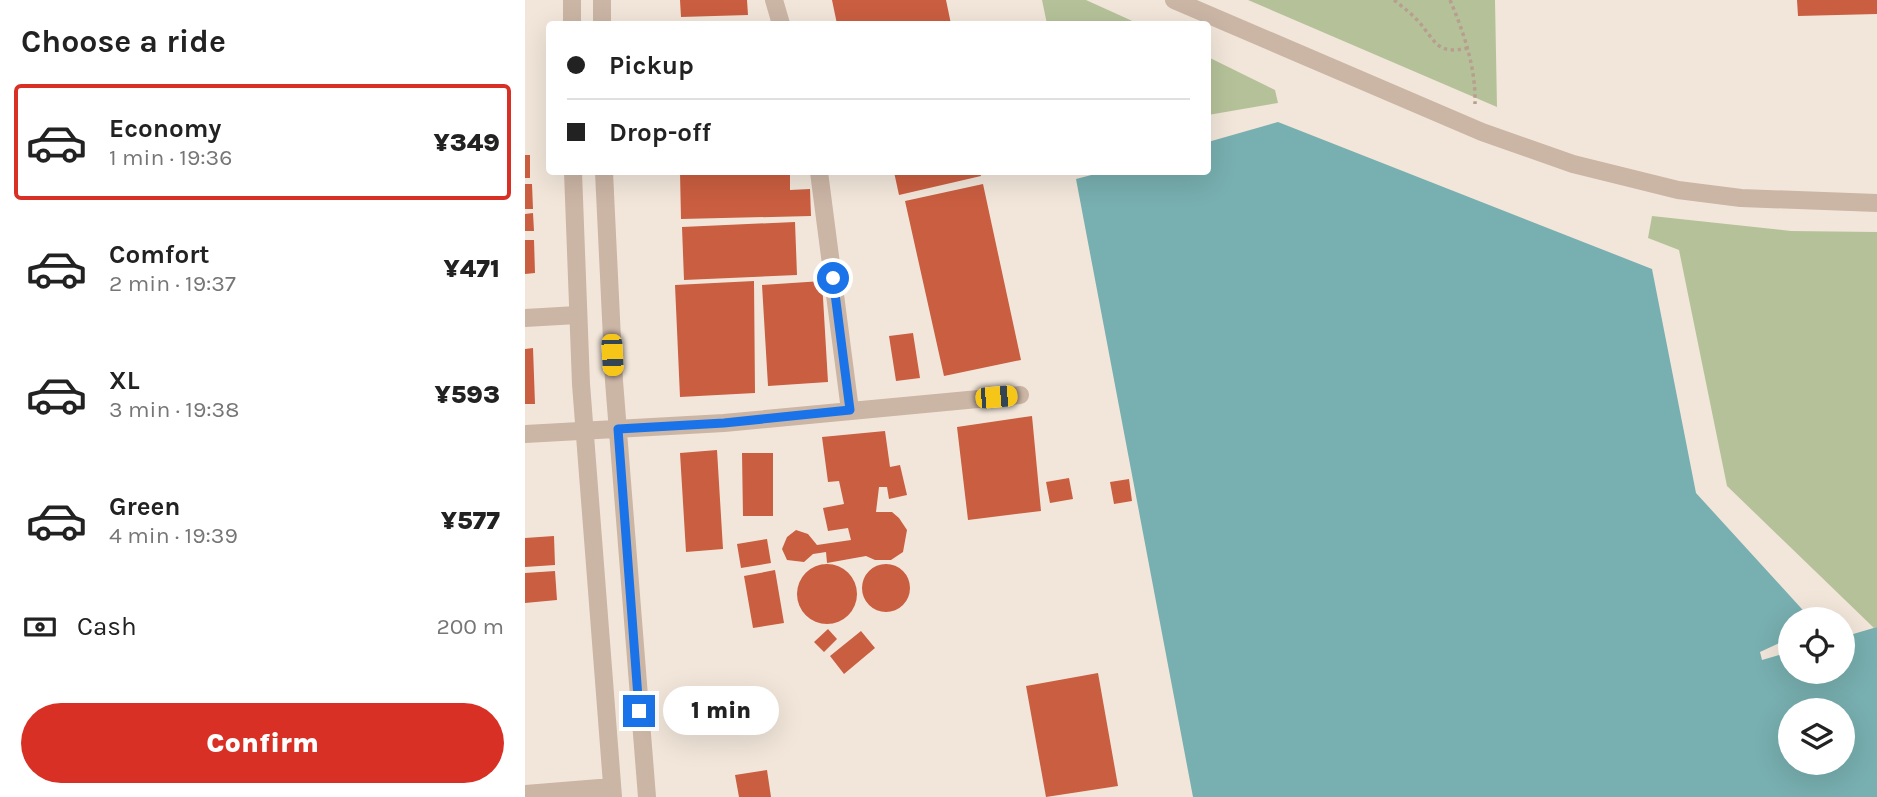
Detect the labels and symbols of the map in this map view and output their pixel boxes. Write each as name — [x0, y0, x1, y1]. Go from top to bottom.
route start — [817, 262, 849, 294]
car — [601, 333, 624, 377]
car — [975, 385, 1018, 409]
callout: 1 min — [663, 686, 779, 736]
route end — [623, 695, 655, 727]

